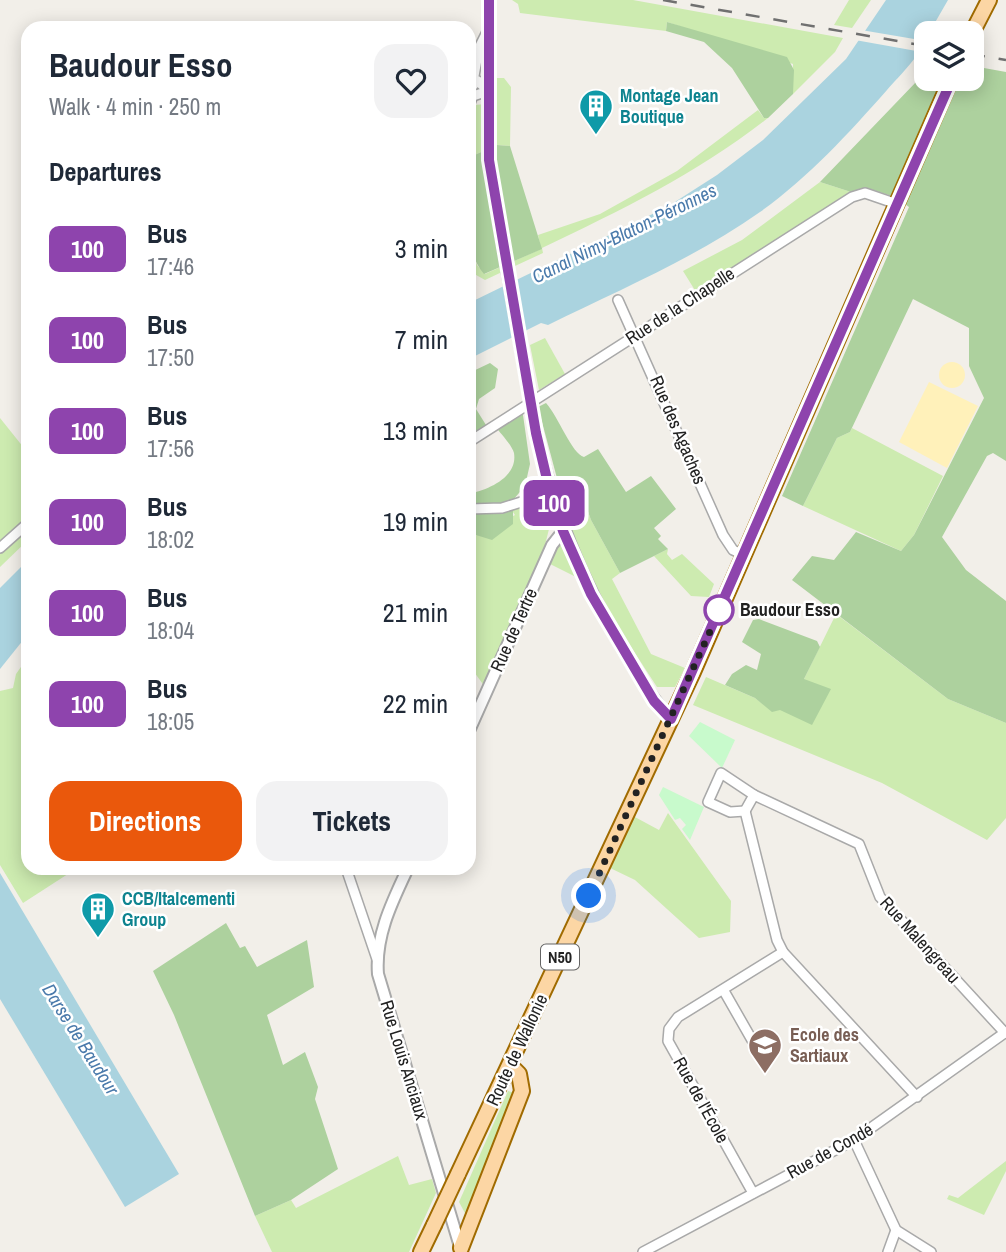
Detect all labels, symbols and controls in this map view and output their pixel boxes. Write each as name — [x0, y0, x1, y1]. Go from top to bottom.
map controls — [914, 21, 984, 91]
button: layers — [914, 21, 984, 91]
text: Baudour Esso — [49, 43, 232, 87]
button: heart — [374, 44, 448, 118]
place label: Montage Jean Boutique — [620, 83, 718, 129]
building icon: Montage Jean Boutique — [577, 87, 615, 136]
text: Walk · 4 min · 250 m — [49, 91, 221, 122]
text: Departures — [49, 154, 162, 189]
water label: Canal Nimy-Blaton-Péronnes — [527, 177, 721, 289]
text: Bus — [147, 216, 187, 251]
text: 3 min — [395, 231, 448, 266]
text: 100 — [71, 233, 104, 265]
text: 17:46 — [147, 251, 194, 282]
street label: Rue de la Chapelle — [620, 261, 739, 350]
text: Bus — [147, 307, 187, 342]
text: 7 min — [395, 322, 448, 357]
text: 100 — [71, 324, 104, 356]
text: 17:50 — [147, 342, 194, 373]
street label: Rue des Agaches — [644, 372, 713, 488]
text: Bus — [147, 398, 187, 433]
text: 13 min — [383, 413, 448, 448]
text: 100 — [71, 415, 104, 447]
text: 17:56 — [147, 433, 194, 464]
line badge: 100 — [514, 480, 594, 526]
text: 100 — [538, 487, 570, 519]
text: Bus — [147, 489, 187, 524]
text: 19 min — [383, 504, 448, 539]
text: 100 — [71, 506, 104, 538]
text: 18:02 — [147, 524, 194, 555]
text: Bus — [147, 580, 187, 615]
street label: Rue de Tertre — [484, 584, 543, 676]
text: 21 min — [383, 595, 448, 630]
marker: Baudour Esso — [704, 595, 734, 625]
text: 100 — [71, 597, 104, 629]
place label: Baudour Esso — [740, 597, 840, 622]
text: 18:04 — [147, 615, 194, 646]
text: Bus — [147, 671, 187, 706]
text: 22 min — [383, 686, 448, 721]
text: 100 — [71, 688, 104, 720]
text: 18:05 — [147, 706, 194, 737]
button: Directions — [49, 781, 242, 861]
button: Tickets — [256, 781, 448, 861]
your location — [571, 878, 606, 913]
place label: CCB/Italcementi Group — [122, 886, 235, 932]
building icon: CCB/Italcementi Group — [79, 890, 117, 939]
street label: Rue Malengreau — [875, 891, 966, 989]
road number: N50 — [541, 945, 579, 970]
water label: Darse de Baudour — [36, 978, 126, 1100]
street label: Route de Wallonie — [480, 990, 553, 1110]
street label: Rue Louis Anciaux — [374, 997, 435, 1123]
place label: Ecole des Sartiaux — [790, 1022, 859, 1068]
school or university icon: Ecole des Sartiaux — [746, 1026, 784, 1075]
street label: Rue de l'École — [668, 1052, 735, 1147]
street label: Rue de Condé — [782, 1117, 877, 1185]

